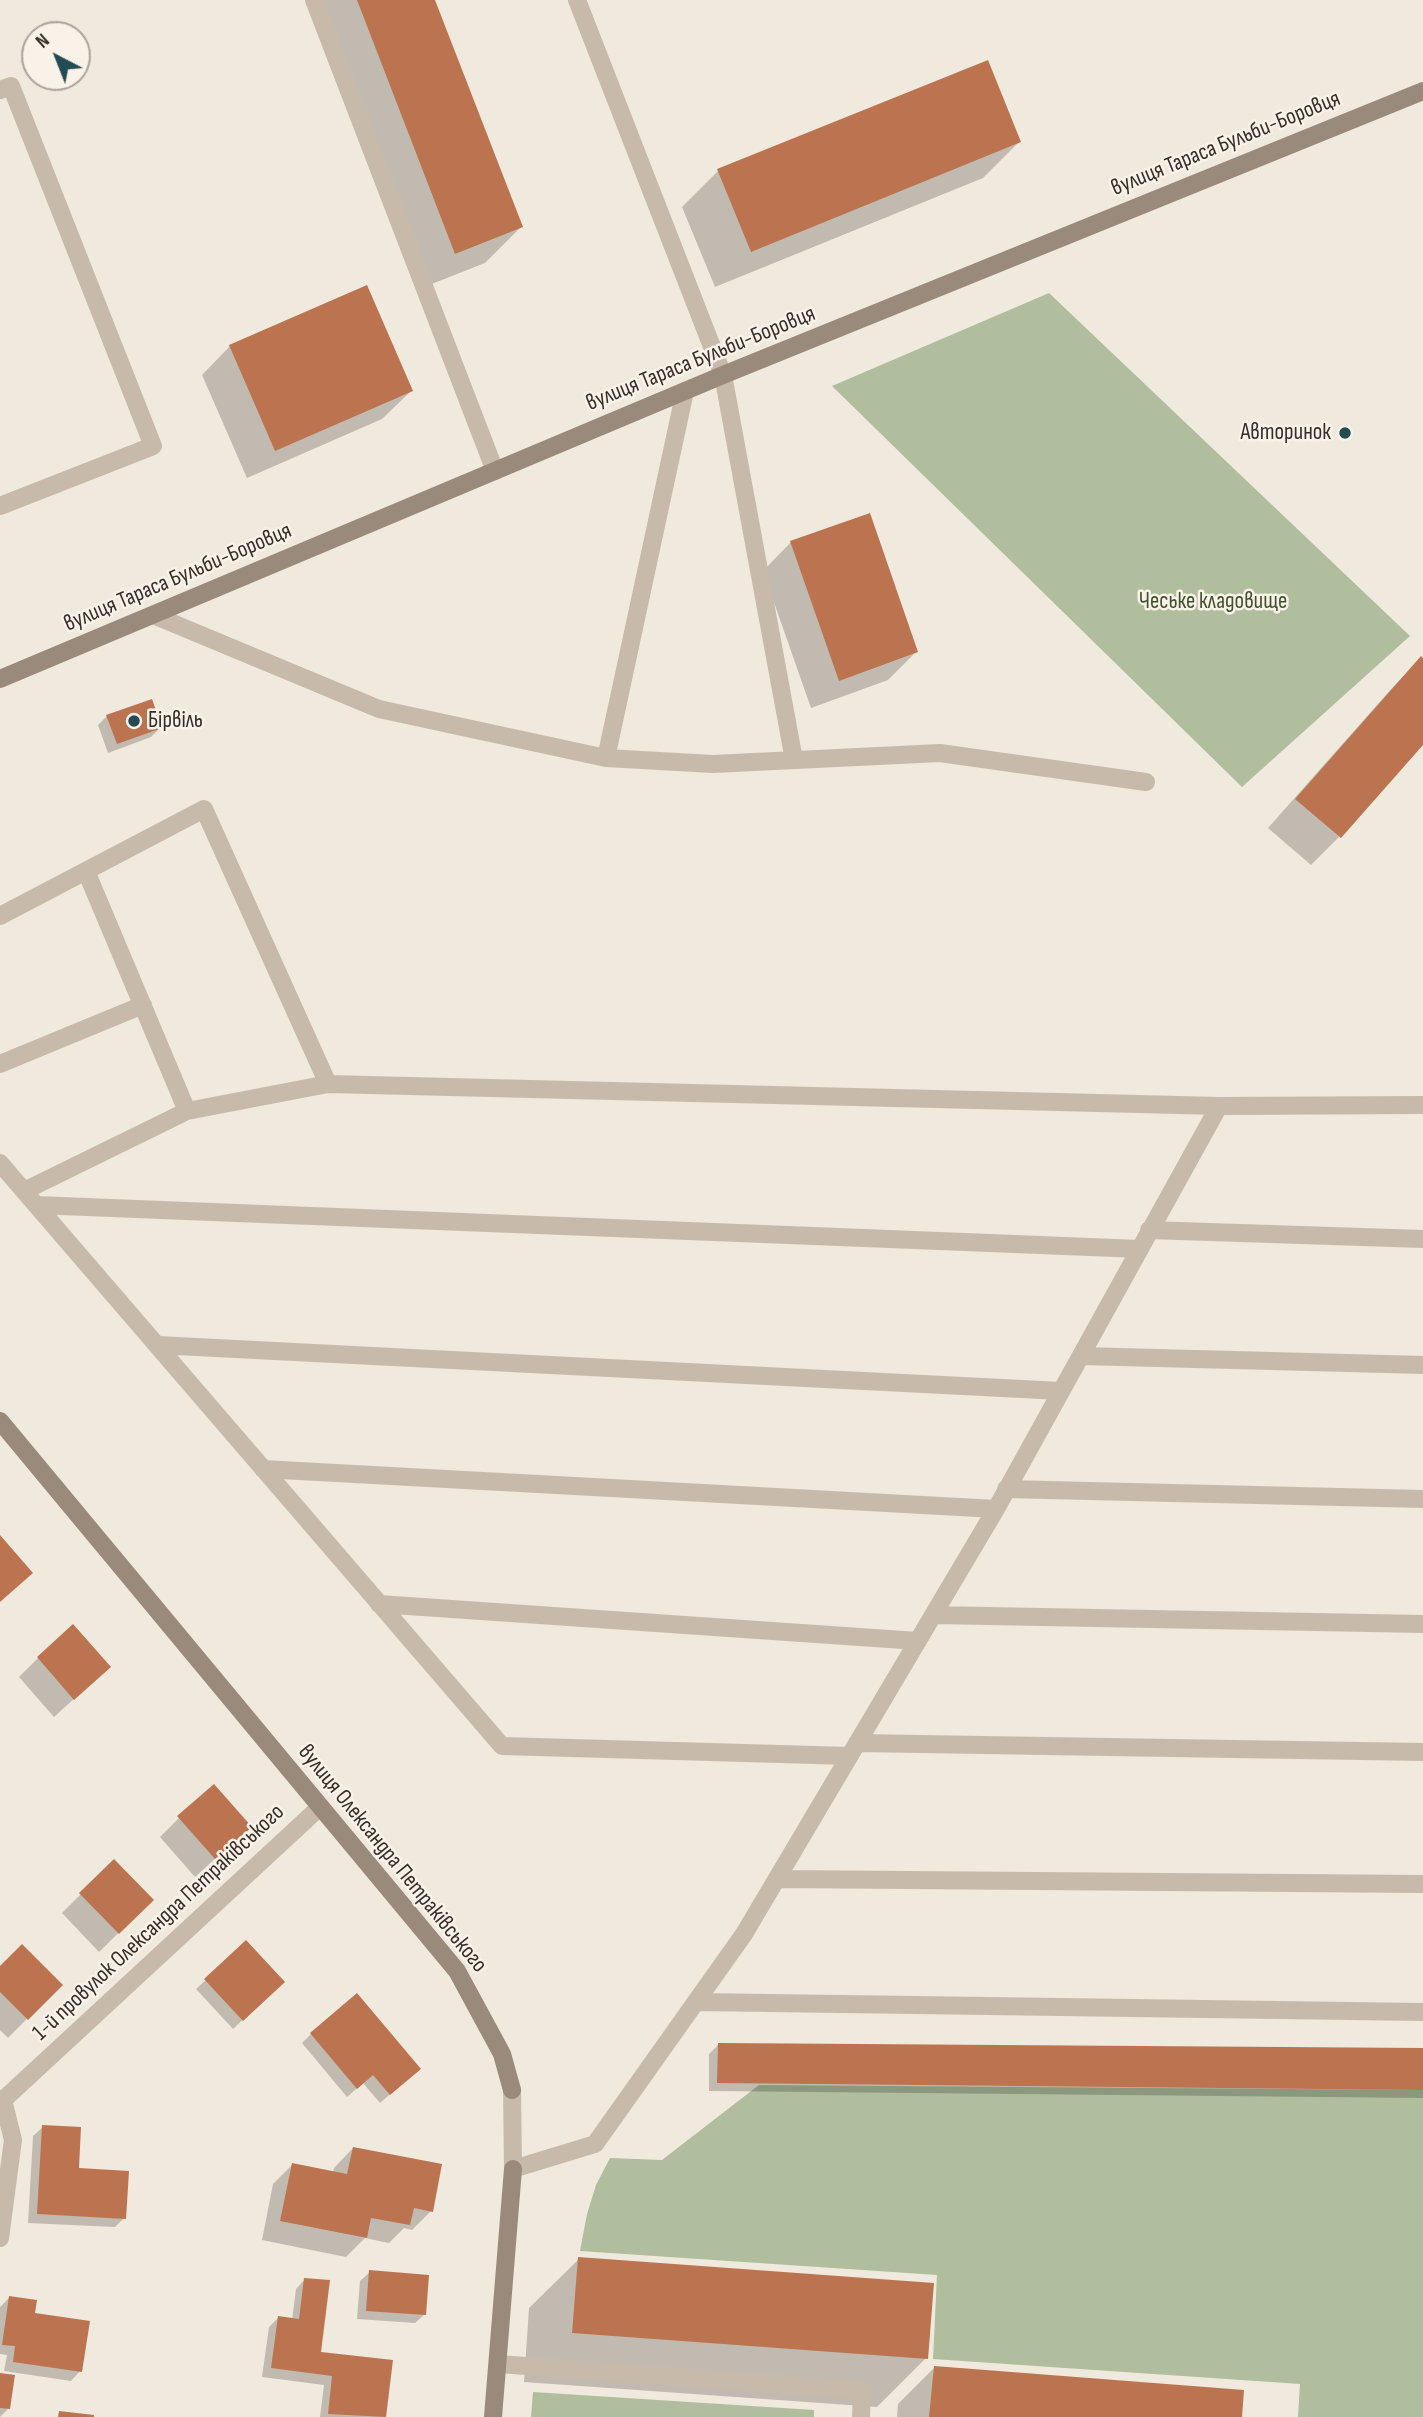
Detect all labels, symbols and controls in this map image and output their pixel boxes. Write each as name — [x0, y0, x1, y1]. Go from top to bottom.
north arrow — [21, 21, 91, 91]
text: N — [31, 30, 54, 53]
street label: вулиця Тараса Бульби-Боровця — [1107, 85, 1345, 203]
street label: вулиця Тараса Бульби-Боровця — [582, 300, 820, 418]
place label: Авторинок — [1240, 419, 1331, 447]
marker: Авторинок — [1337, 425, 1353, 441]
street label: вулиця Тараса Бульби-Боровця — [60, 518, 296, 638]
park label: Чеське кладовище — [1139, 588, 1287, 616]
place label: Бірвіль — [148, 707, 203, 735]
marker: Бірвіль — [126, 713, 142, 729]
street label: вулиця Олександра Петраківського — [292, 1739, 492, 1979]
street label: 1-й провулок Олександра Петраківського — [27, 1799, 291, 2047]

